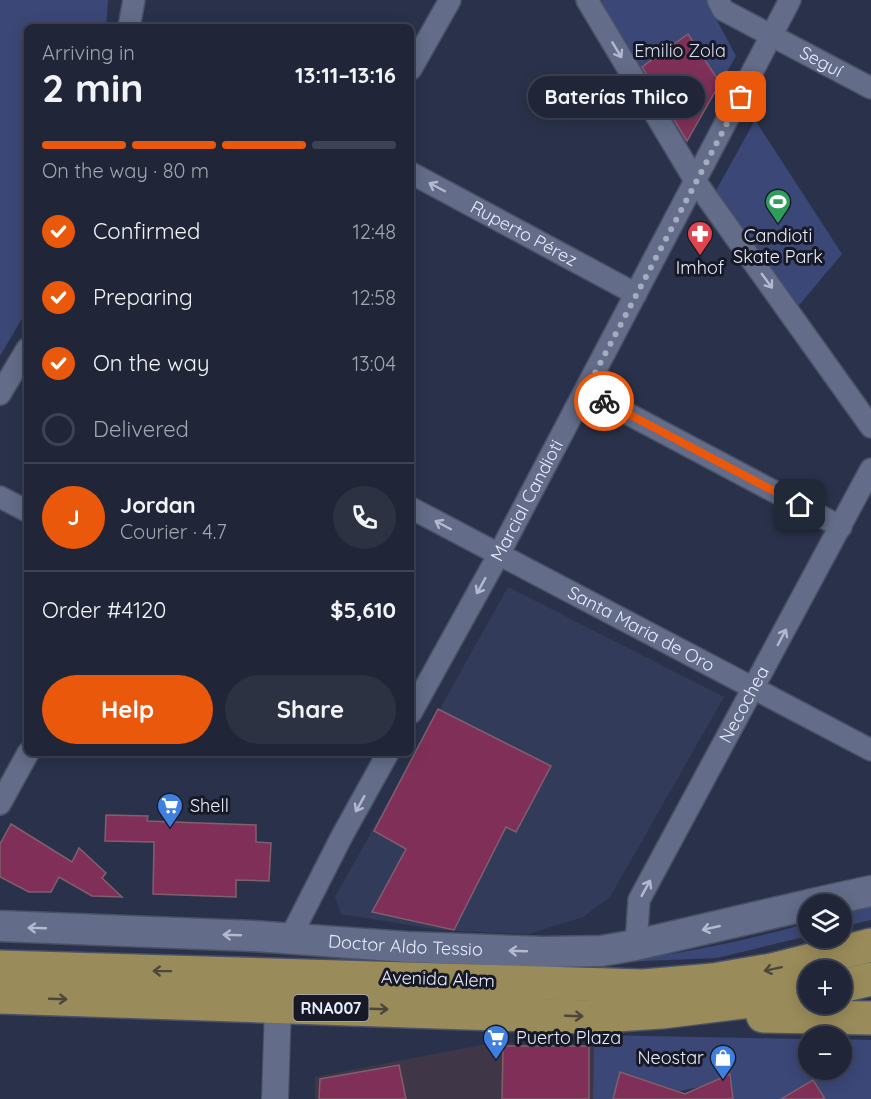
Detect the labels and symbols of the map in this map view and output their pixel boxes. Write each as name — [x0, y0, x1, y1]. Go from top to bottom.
park label: Emilio Zola — [634, 39, 726, 62]
street label: Seguí — [796, 40, 847, 82]
one-way arrow — [612, 41, 624, 58]
pin — [715, 71, 766, 122]
callout: Baterías Thilco — [528, 76, 705, 118]
one-way arrow — [429, 181, 446, 193]
sports icon: Candioti Skate Park — [763, 187, 793, 225]
street label: Ruperto Pérez — [467, 195, 581, 271]
pharmacy icon: Imhof — [685, 219, 715, 257]
place label: Candioti Skate Park — [733, 224, 823, 268]
place label: Imhof — [676, 256, 725, 279]
one-way arrow — [761, 273, 773, 289]
courier — [574, 371, 634, 431]
street label: Marcial Candioti — [485, 436, 568, 565]
pin — [774, 479, 825, 530]
one-way arrow — [434, 519, 452, 530]
one-way arrow — [475, 577, 487, 594]
street label: Santa Maria de Oro — [564, 580, 719, 677]
one-way arrow — [776, 629, 788, 646]
street label: Necochea — [714, 662, 774, 747]
supermarket icon: Shell — [155, 791, 185, 829]
place label: Shell — [190, 794, 229, 817]
one-way arrow — [354, 795, 366, 812]
one-way arrow — [641, 880, 652, 898]
one-way arrow — [27, 922, 47, 933]
one-way arrow — [701, 922, 720, 934]
street label: Doctor Aldo Tessio — [327, 929, 483, 961]
one-way arrow — [222, 930, 242, 941]
one-way arrow — [509, 946, 529, 957]
one-way arrow — [764, 964, 784, 975]
one-way arrow — [152, 965, 172, 977]
street label: Avenida Alem — [381, 965, 495, 992]
one-way arrow — [48, 993, 68, 1005]
road number: RNA007 — [294, 995, 368, 1021]
one-way arrow — [369, 1004, 389, 1015]
one-way arrow — [564, 1010, 584, 1022]
supermarket icon: Puerto Plaza — [481, 1023, 511, 1061]
place label: Puerto Plaza — [516, 1026, 621, 1049]
shop icon: Neostar — [708, 1043, 738, 1081]
place label: Neostar — [637, 1046, 704, 1069]

